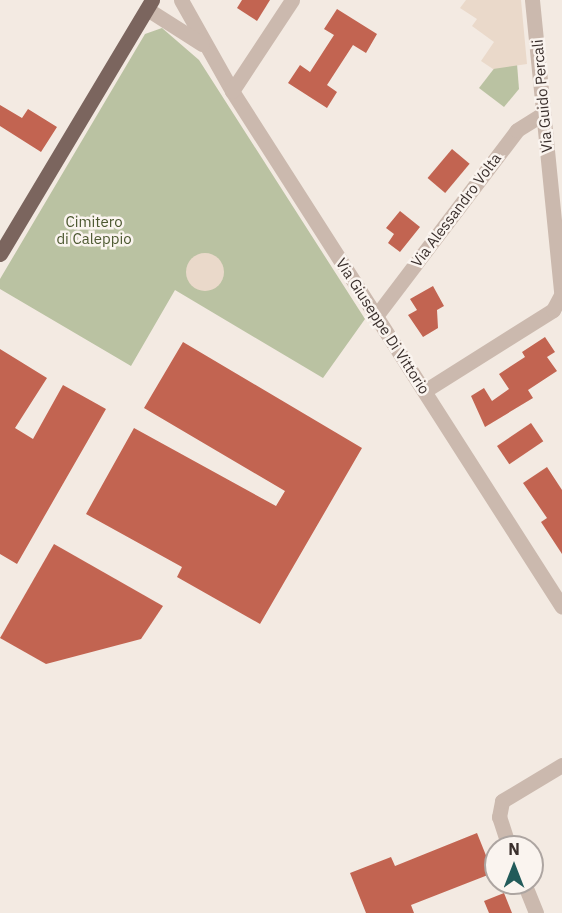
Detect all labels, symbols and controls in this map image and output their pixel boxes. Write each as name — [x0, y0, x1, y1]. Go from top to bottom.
street label: Via Guido Percali — [528, 39, 556, 153]
street label: Via Alessandro Volta — [407, 150, 505, 270]
park label: Cimitero di Caleppio — [56, 212, 132, 247]
street label: Via Giuseppe Di Vittorio — [332, 255, 434, 397]
north arrow — [484, 835, 544, 895]
text: N — [508, 839, 520, 859]

